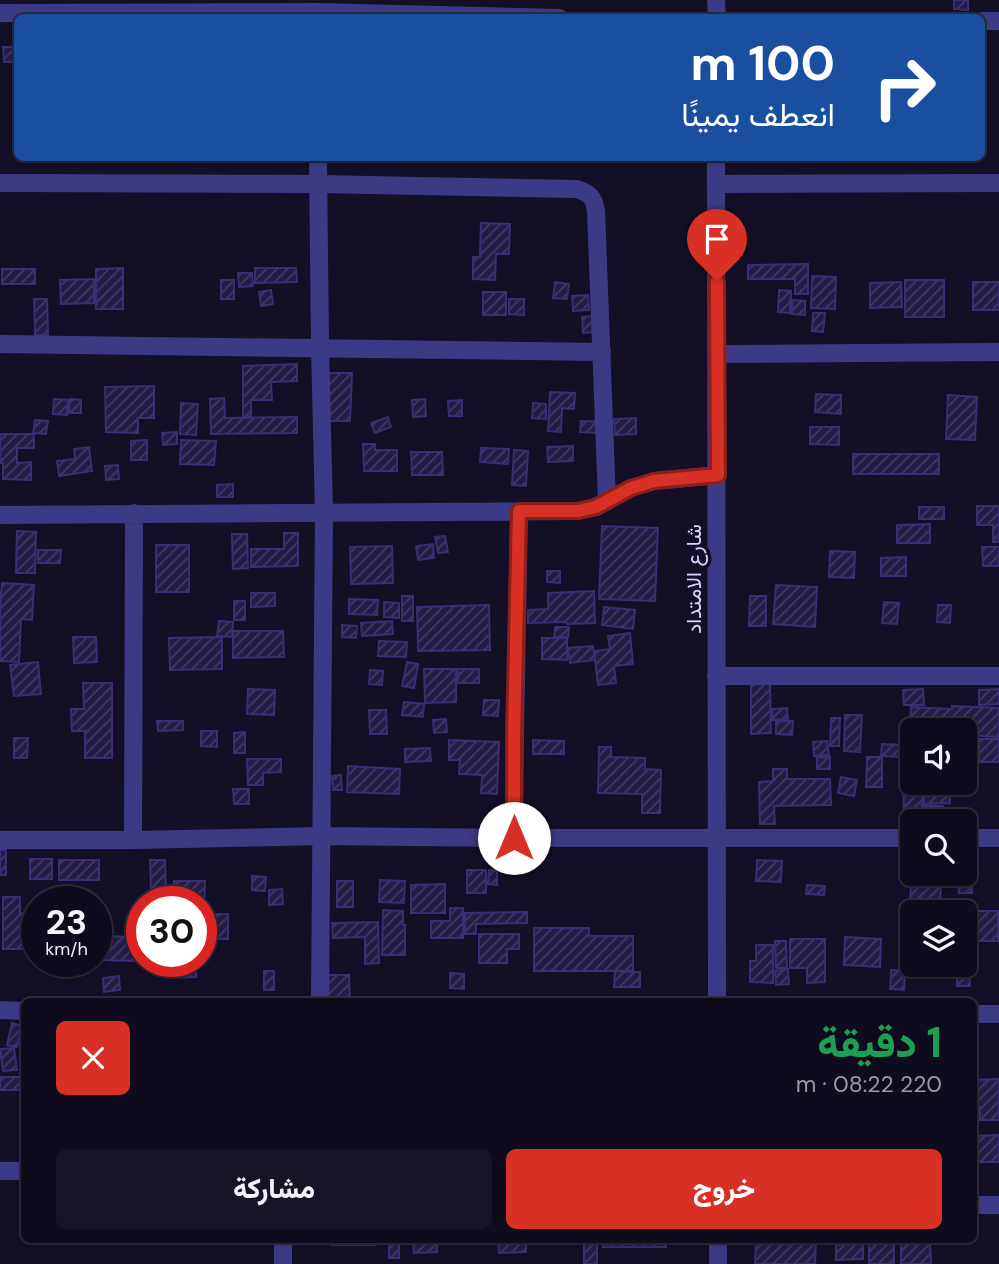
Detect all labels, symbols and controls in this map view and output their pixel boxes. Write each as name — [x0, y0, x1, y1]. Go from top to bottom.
text: 100 m — [691, 31, 835, 95]
icon: right — [859, 42, 950, 133]
text: انعطف يمينًا — [681, 94, 835, 136]
pin — [687, 209, 747, 281]
icon: arrive — [698, 220, 736, 258]
street label: شارع الامتداد — [680, 524, 708, 634]
map controls — [900, 718, 977, 977]
button: sound — [900, 718, 977, 795]
position arrow — [477, 801, 551, 875]
button: search — [900, 809, 977, 886]
speed limit sign: 30 — [126, 886, 217, 977]
text: 23 — [46, 899, 87, 945]
button: layers — [900, 900, 977, 977]
text: km/h — [45, 937, 88, 961]
text: 1 دقيقة — [817, 1015, 942, 1070]
button: close — [56, 1021, 130, 1095]
text: 220 m · 08:22 — [796, 1069, 942, 1099]
button: مشاركة — [56, 1149, 492, 1229]
button: خروج — [506, 1149, 942, 1229]

